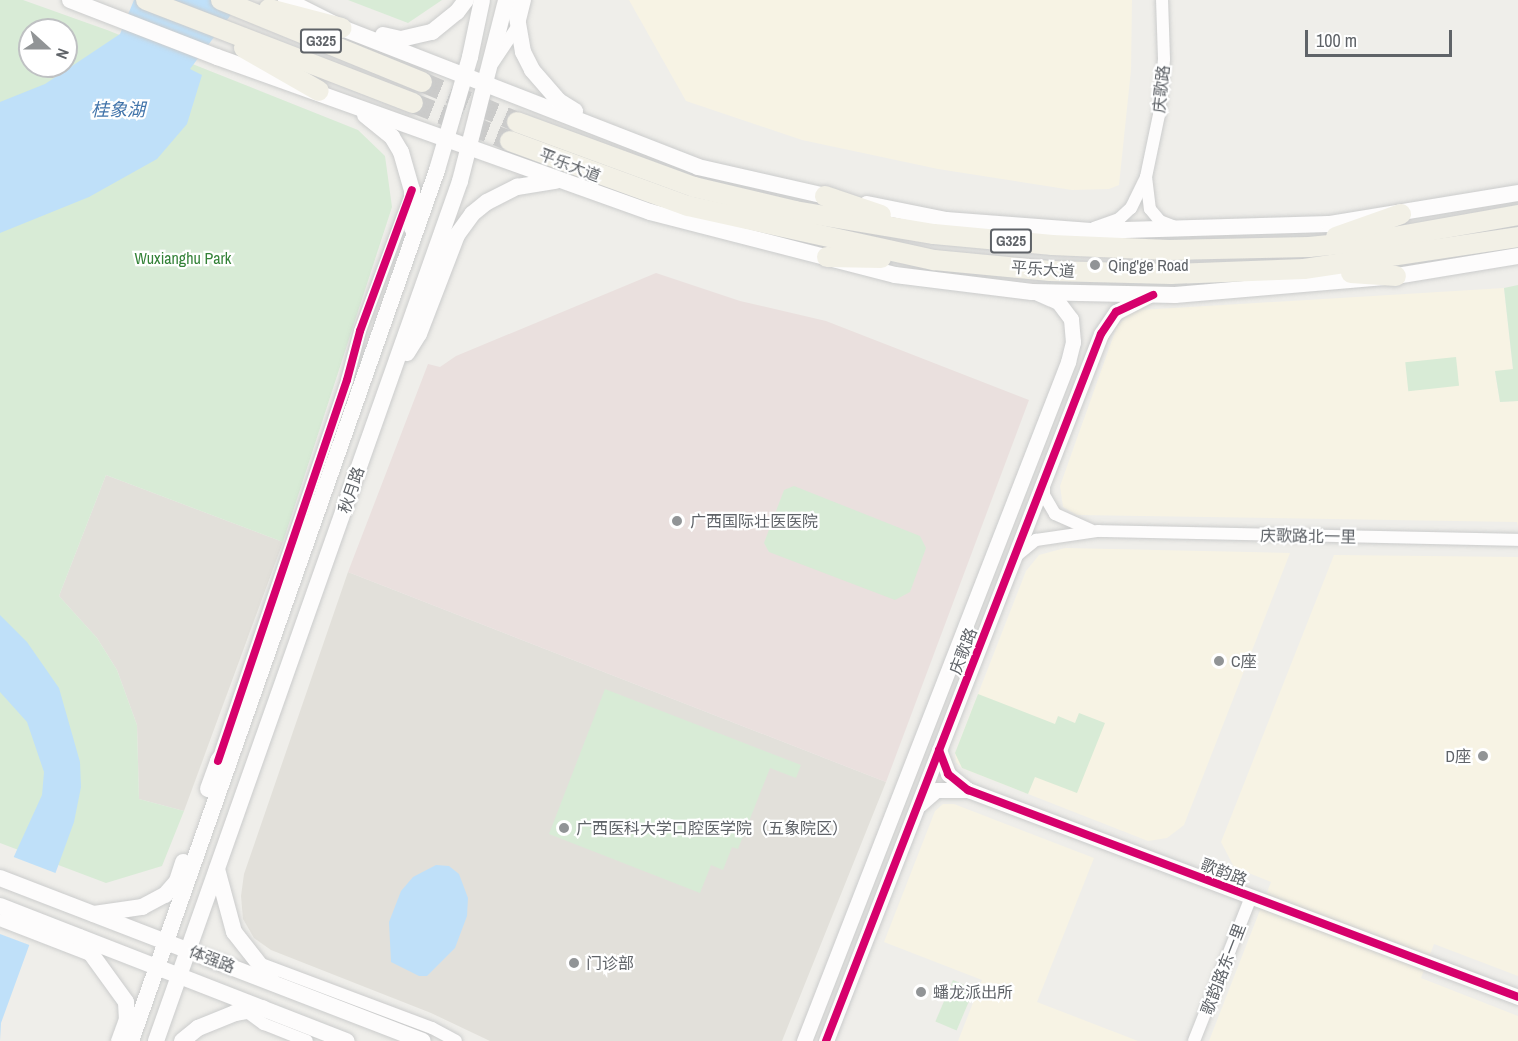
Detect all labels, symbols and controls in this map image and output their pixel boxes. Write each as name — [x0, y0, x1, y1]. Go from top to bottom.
north arrow — [18, 18, 78, 78]
scale bar — [1308, 18, 1455, 56]
text: 100 m — [1316, 28, 1357, 53]
road number: G325 — [298, 29, 344, 53]
text: N — [51, 45, 75, 62]
street label: 庆歌路 — [1149, 64, 1173, 114]
water label: 桂象湖 — [91, 99, 145, 121]
street label: 平乐大道 — [537, 145, 603, 185]
road number: G325 — [988, 229, 1034, 253]
park label: Wuxianghu Park — [135, 248, 231, 268]
place label: Qing'ge Road — [1108, 255, 1189, 275]
marker: Qing'ge Road — [1086, 256, 1104, 274]
street label: 平乐大道 — [1010, 257, 1076, 281]
street label: 秋月路 — [334, 464, 368, 516]
place label: 广西国际壮医医院 — [690, 511, 818, 531]
marker: 广西国际壮医医院 — [668, 512, 686, 530]
street label: 庆歌路北一里 — [1260, 526, 1356, 546]
street label: 庆歌路 — [945, 625, 981, 677]
place label: C座 — [1231, 651, 1256, 671]
marker: C座 — [1212, 654, 1226, 668]
place label: D座 — [1446, 746, 1471, 766]
marker: D座 — [1476, 749, 1490, 763]
place label: 广西医科大学口腔医学院（五象院区） — [576, 818, 848, 838]
marker: 广西医科大学口腔医学院（五象院区） — [557, 821, 571, 835]
street label: 歌韵路 — [1198, 854, 1250, 890]
street label: 歌韵路东一里 — [1197, 921, 1249, 1017]
street label: 体强路 — [186, 941, 238, 977]
place label: 门诊部 — [586, 953, 634, 973]
marker: 门诊部 — [567, 956, 581, 970]
place label: 蟠龙派出所 — [933, 982, 1013, 1002]
marker: 蟠龙派出所 — [914, 985, 928, 999]

